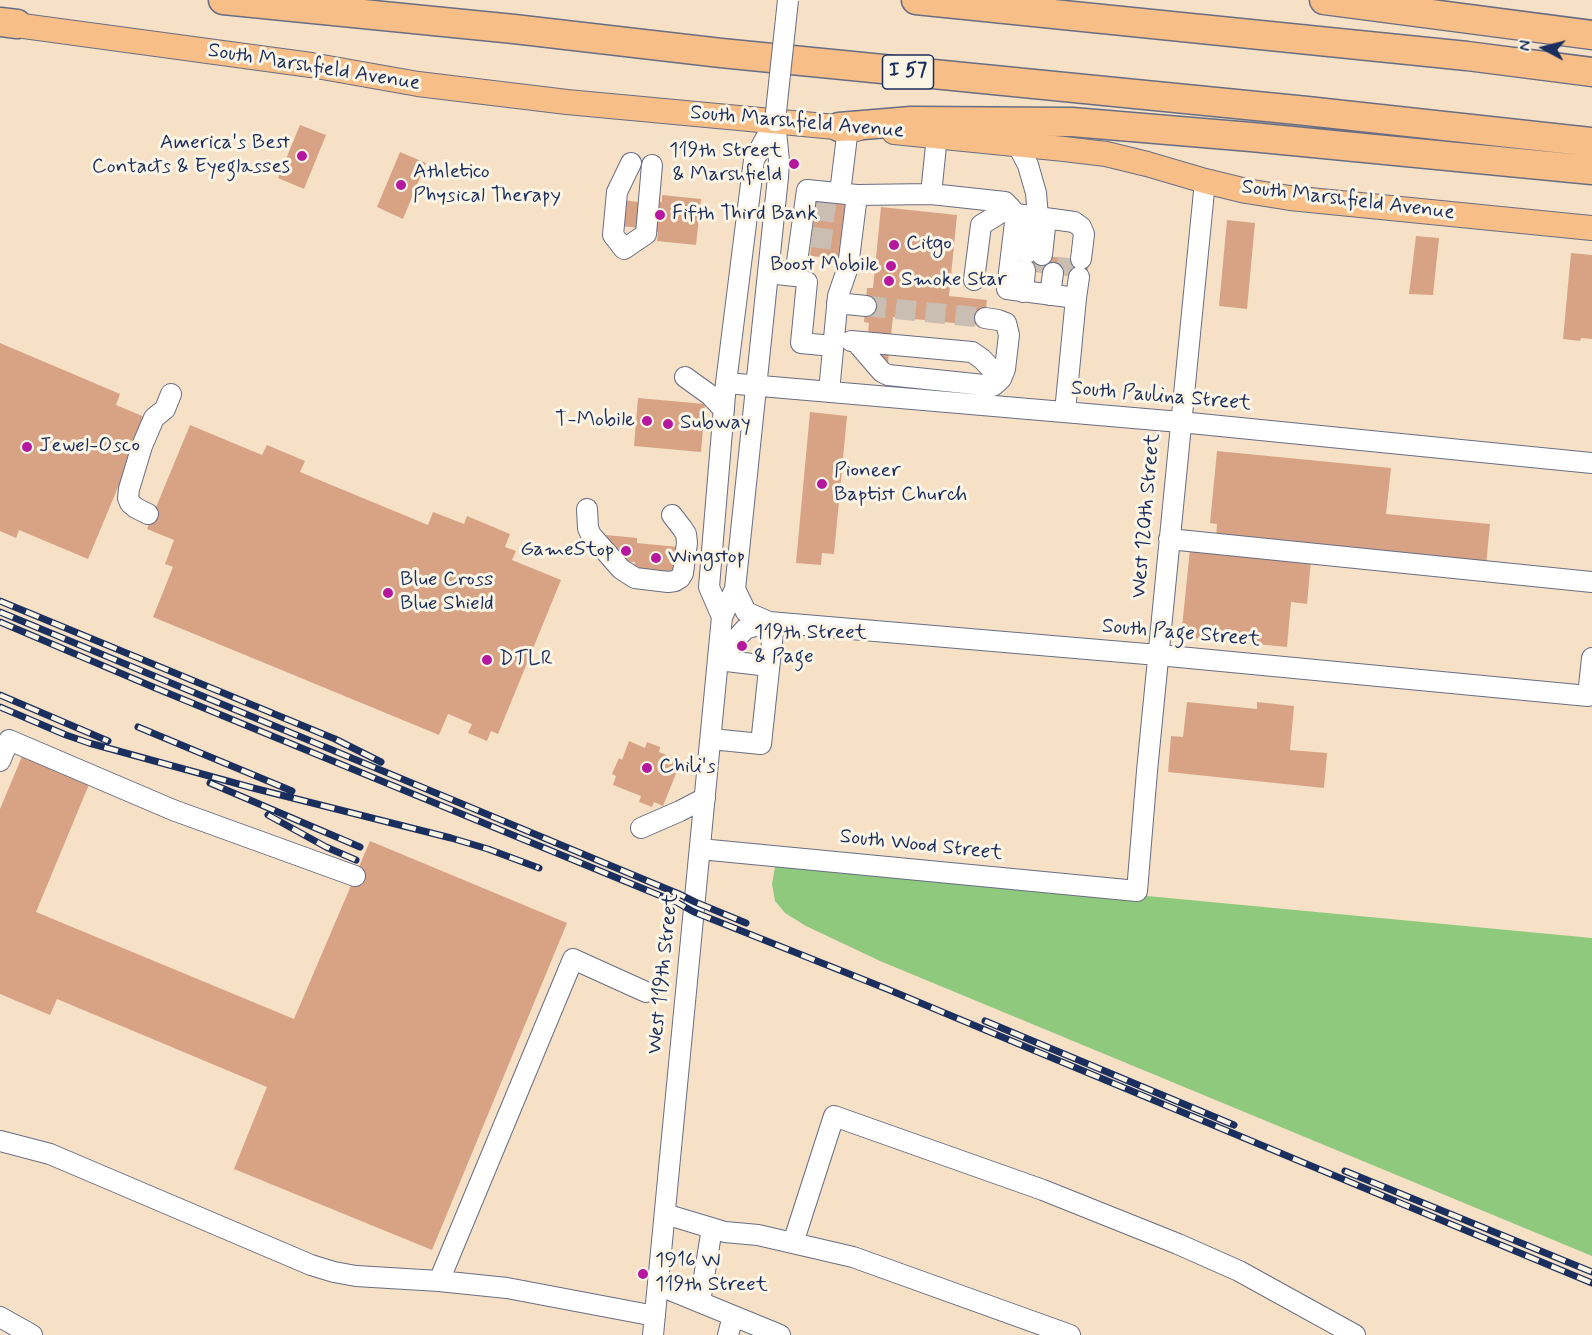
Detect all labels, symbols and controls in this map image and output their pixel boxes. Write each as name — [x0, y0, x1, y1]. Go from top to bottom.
north arrow — [1514, 18, 1574, 78]
street label: South Marshfield Avenue — [206, 39, 422, 97]
text: N — [1515, 39, 1537, 52]
road number: I 57 — [882, 55, 934, 89]
street label: South Marshfield Avenue — [689, 101, 905, 145]
place label: America's Best Contacts & Eyeglasses — [92, 131, 290, 181]
place label: 119th Street & Marshfield — [669, 139, 782, 189]
marker: America's Best Contacts & Eyeglasses — [295, 149, 309, 163]
marker: 119th Street & Marshfield — [787, 157, 801, 171]
place label: Athletico Physical Therapy — [413, 160, 561, 210]
street label: South Marshfield Avenue — [1240, 175, 1456, 227]
marker: Athletico Physical Therapy — [394, 178, 408, 192]
place label: Fifth Third Bank — [672, 202, 818, 228]
marker: Fifth Third Bank — [653, 208, 667, 222]
place label: Citgo — [906, 232, 952, 258]
marker: Citgo — [887, 238, 901, 252]
place label: Boost Mobile — [770, 253, 879, 279]
marker: Boost Mobile — [884, 259, 898, 273]
place label: Smoke Star — [901, 268, 1007, 294]
marker: Smoke Star — [882, 274, 896, 288]
street label: South Paulina Street — [1070, 377, 1252, 417]
place label: T-Mobile — [555, 408, 635, 434]
place label: Subway — [680, 411, 751, 437]
marker: T-Mobile — [640, 414, 654, 428]
marker: Subway — [661, 417, 675, 431]
street label: West 120th Street — [1127, 433, 1167, 599]
place label: Jewel-Osco — [39, 434, 140, 460]
marker: Jewel-Osco — [20, 440, 34, 454]
place label: Pioneer Baptist Church — [834, 459, 967, 509]
marker: Pioneer Baptist Church — [815, 477, 829, 491]
place label: GameStop — [520, 538, 614, 564]
marker: GameStop — [619, 544, 633, 558]
place label: Wingstop — [668, 545, 745, 571]
marker: Wingstop — [649, 551, 663, 565]
place label: Blue Cross Blue Shield — [400, 568, 494, 618]
marker: Blue Cross Blue Shield — [381, 586, 395, 600]
street label: South Page Street — [1101, 615, 1261, 653]
place label: 119th Street & Page — [754, 621, 867, 671]
marker: 119th Street & Page — [735, 639, 749, 653]
place label: DTLR — [499, 647, 553, 673]
marker: DTLR — [480, 653, 494, 667]
place label: Chili's — [659, 755, 716, 781]
marker: Chili's — [640, 761, 654, 775]
street label: South Wood Street — [838, 825, 1004, 867]
street label: West 119th Street — [643, 892, 685, 1056]
place label: 1916 W 119th Street — [655, 1249, 768, 1299]
marker: 1916 W 119th Street — [636, 1267, 650, 1281]

